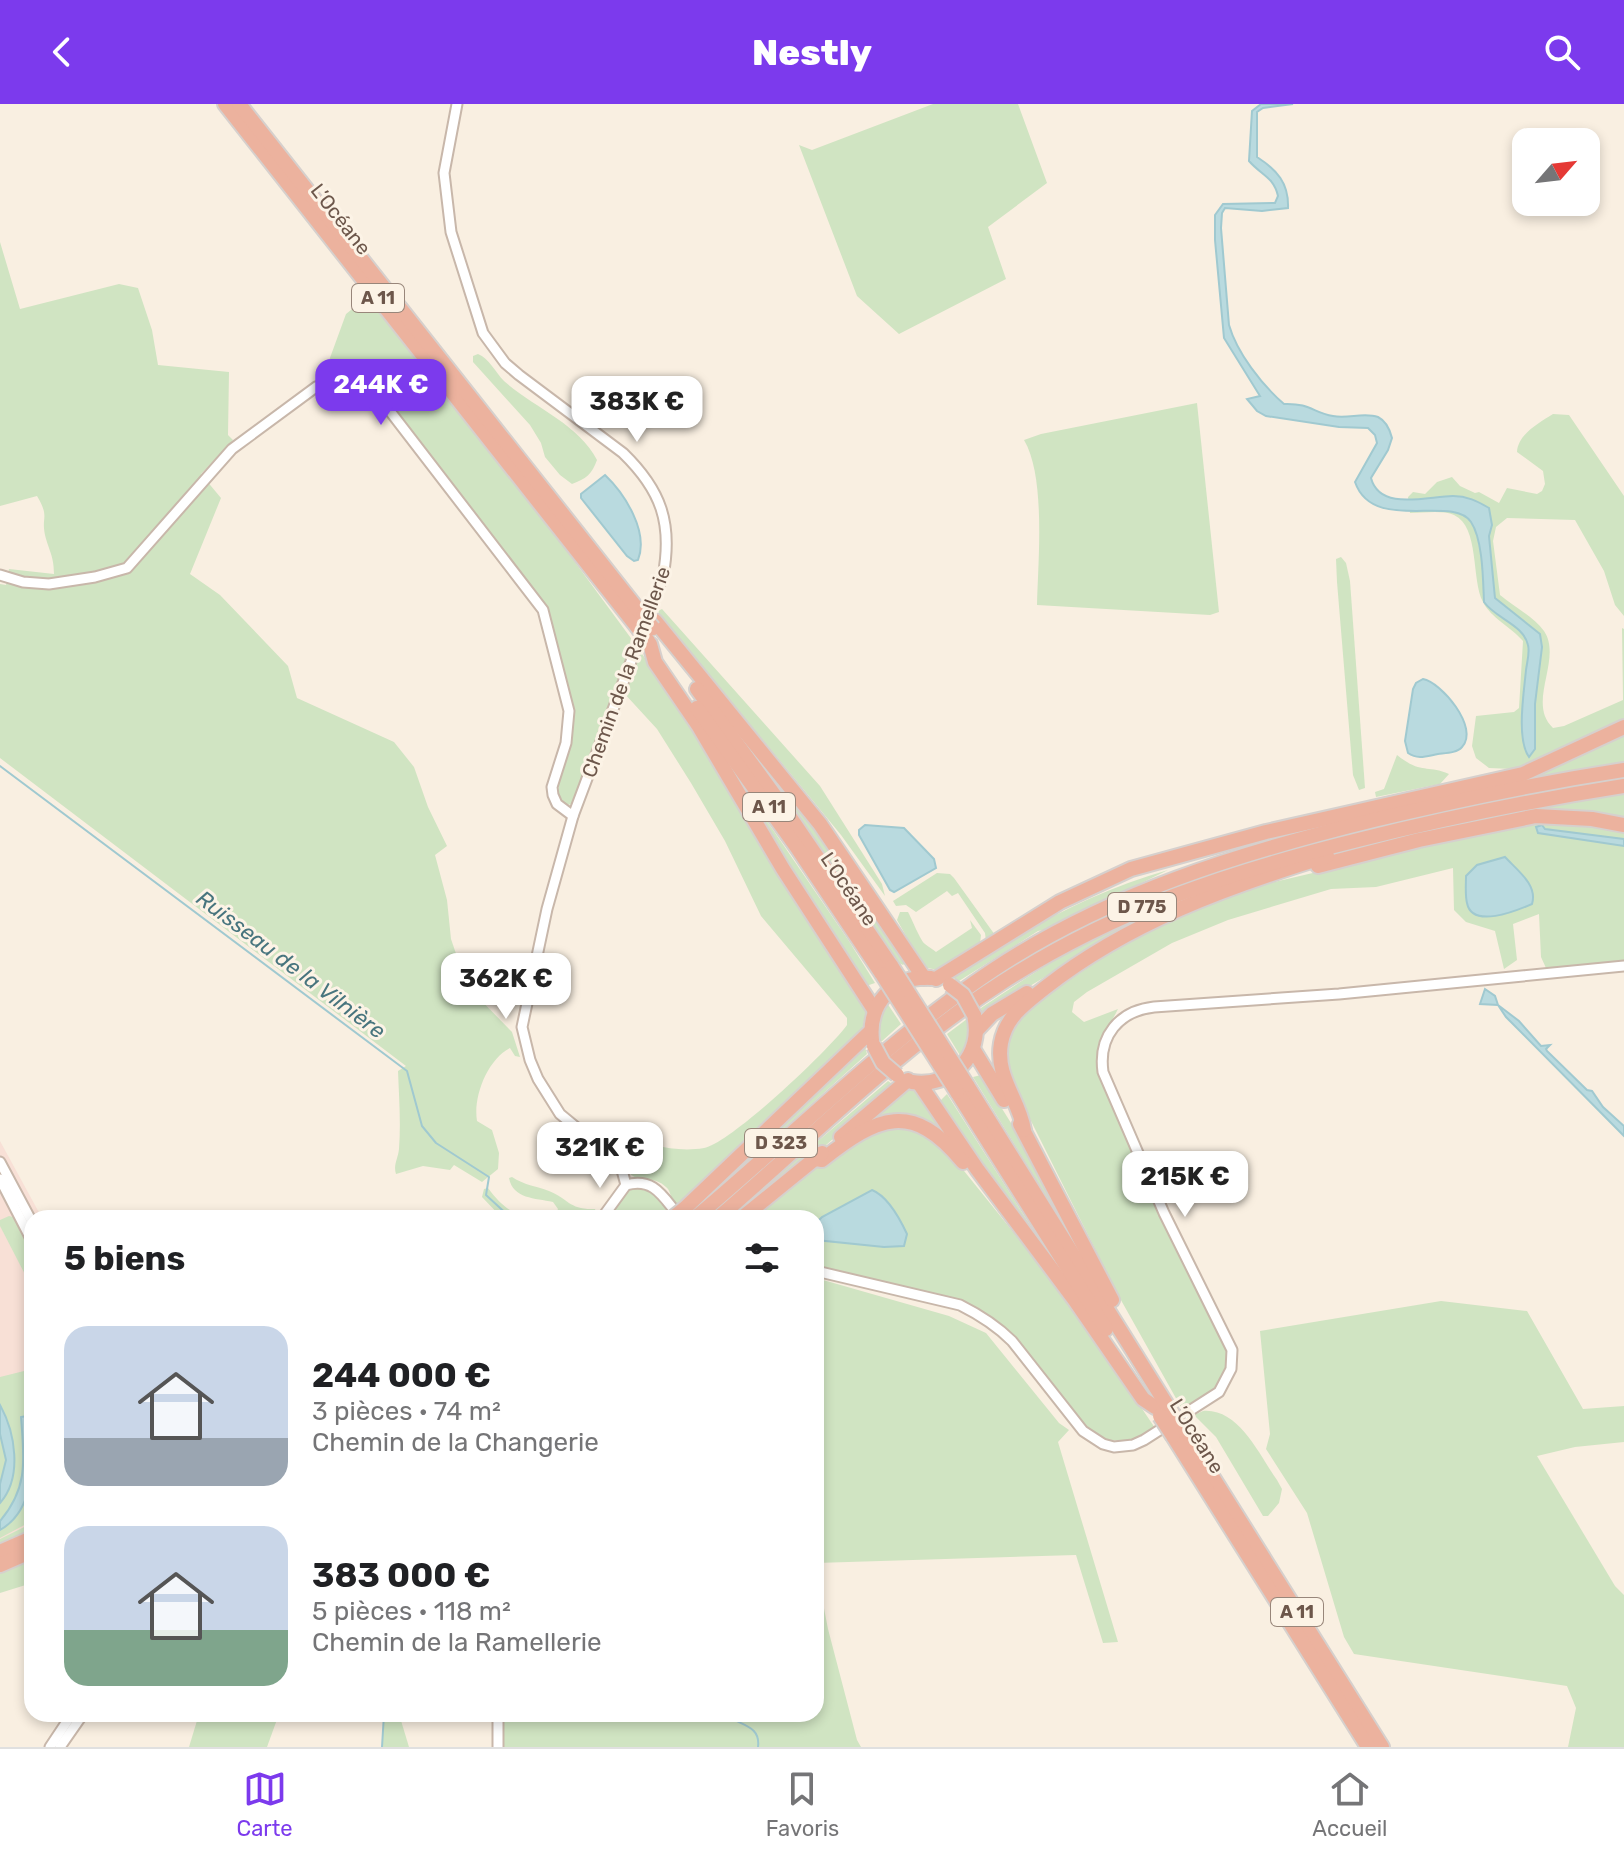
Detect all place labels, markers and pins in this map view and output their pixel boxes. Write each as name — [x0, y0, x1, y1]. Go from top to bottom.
pin: 244K € — [316, 359, 446, 427]
pin: 383K € — [572, 376, 702, 444]
pin: 362K € — [441, 953, 571, 1021]
pin: 321K € — [535, 1122, 665, 1190]
pin: 215K € — [1120, 1151, 1250, 1219]

